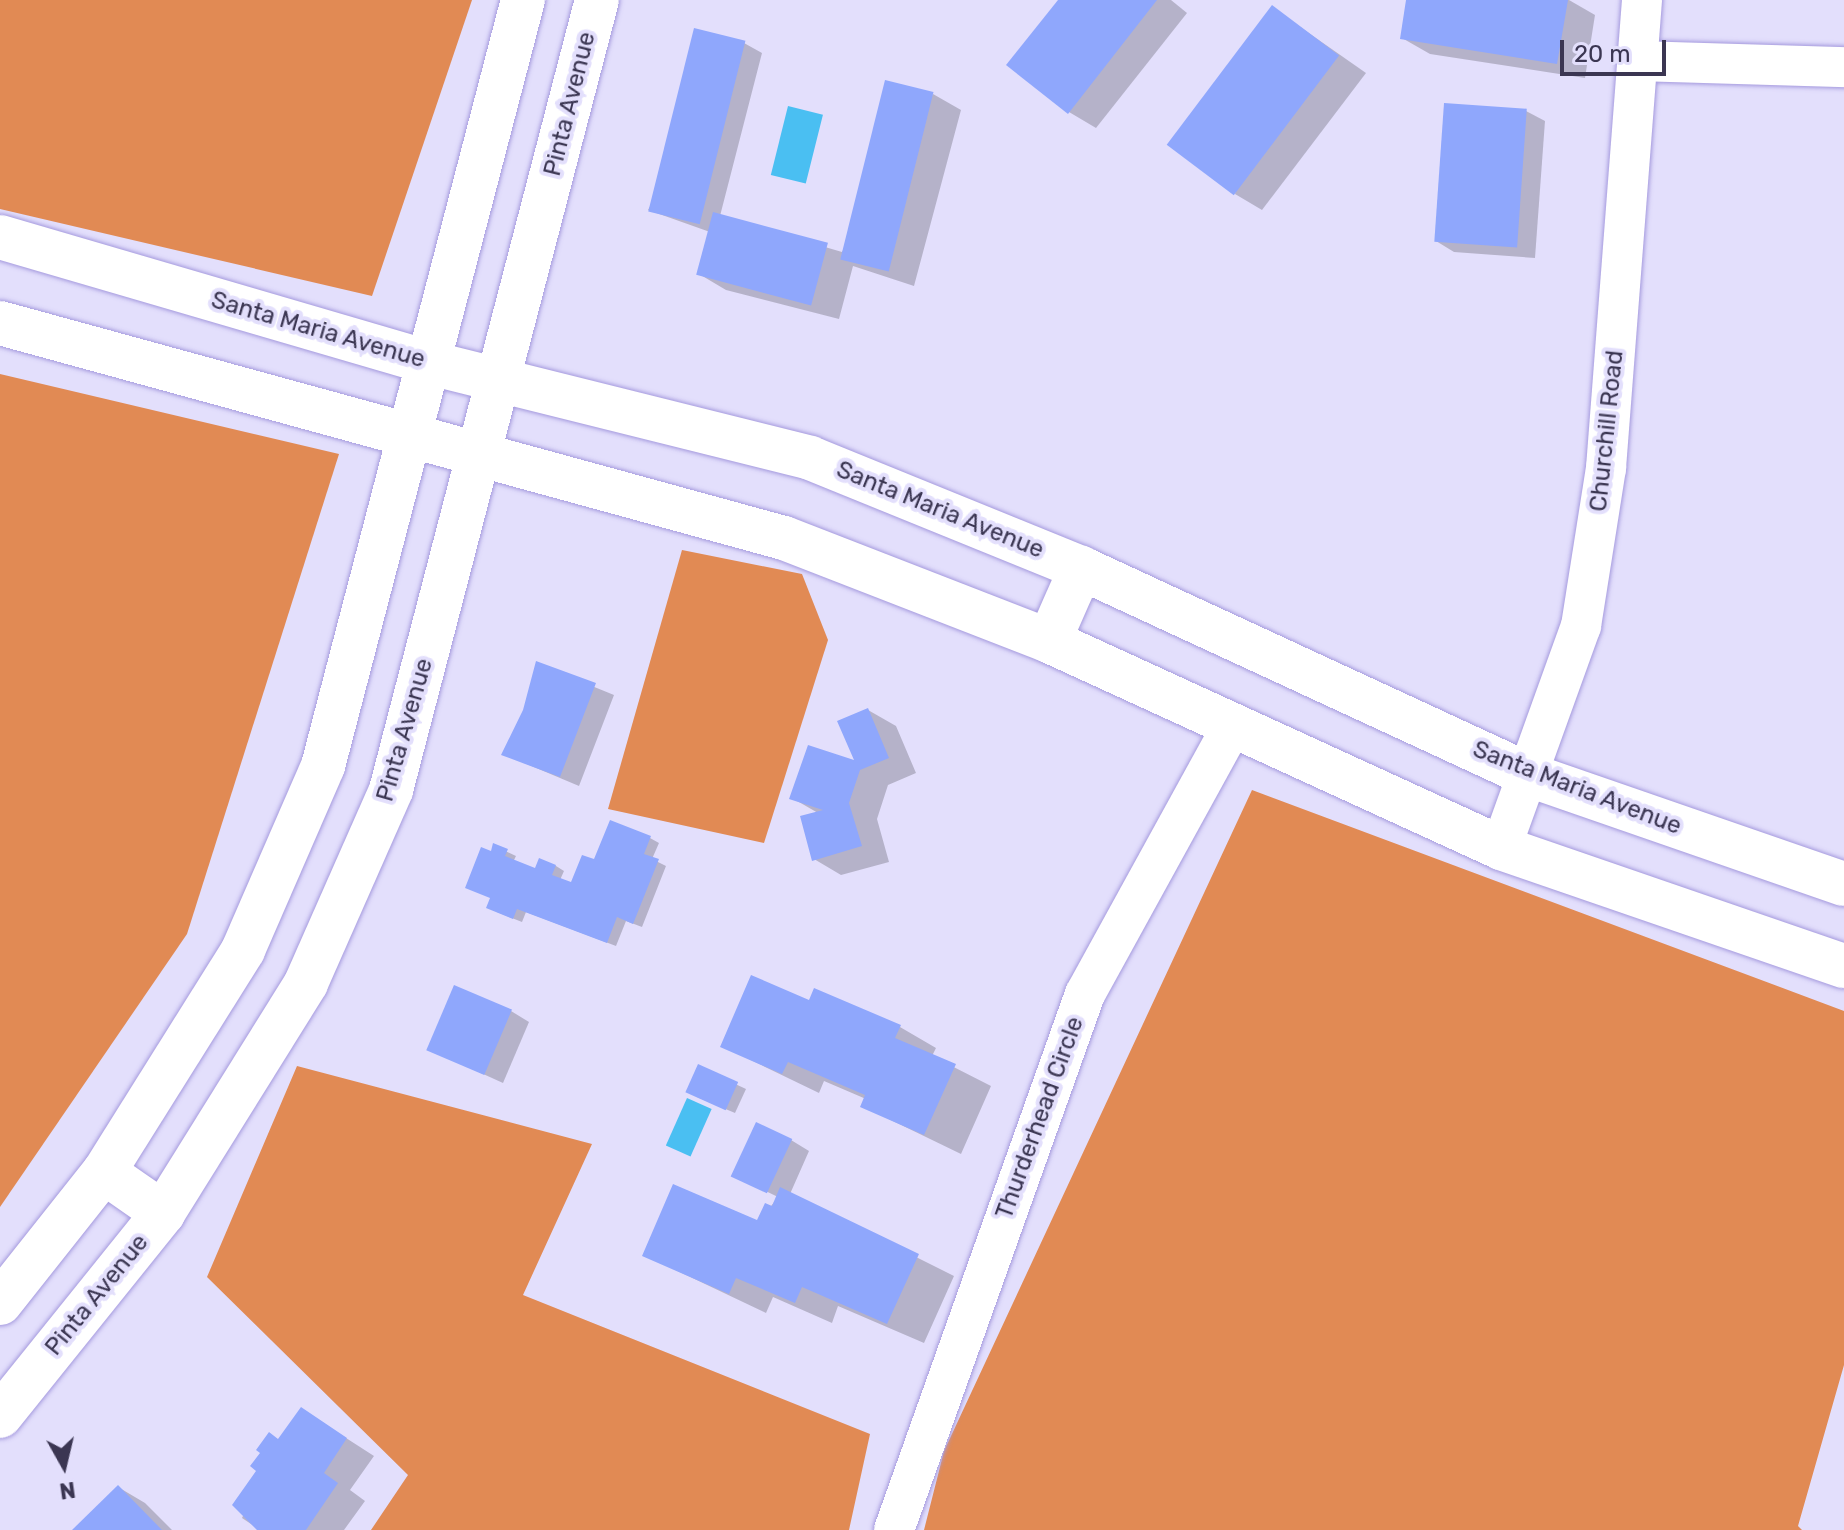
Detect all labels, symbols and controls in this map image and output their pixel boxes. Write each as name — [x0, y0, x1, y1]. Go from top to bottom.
scale bar — [1564, 24, 1670, 74]
street label: Pinta Avenue — [538, 29, 602, 179]
text: 20 m — [1574, 40, 1631, 68]
street label: Santa Maria Avenue — [208, 286, 428, 374]
street label: Churchill Road — [1584, 349, 1630, 513]
street label: Santa Maria Avenue — [832, 455, 1048, 565]
street label: Pinta Avenue — [371, 655, 439, 805]
street label: Santa Maria Avenue — [1468, 735, 1686, 841]
street label: Thurderhead Circle — [990, 1013, 1090, 1223]
street label: Pinta Avenue — [39, 1228, 155, 1362]
north arrow — [24, 1426, 104, 1506]
text: N — [58, 1476, 77, 1505]

